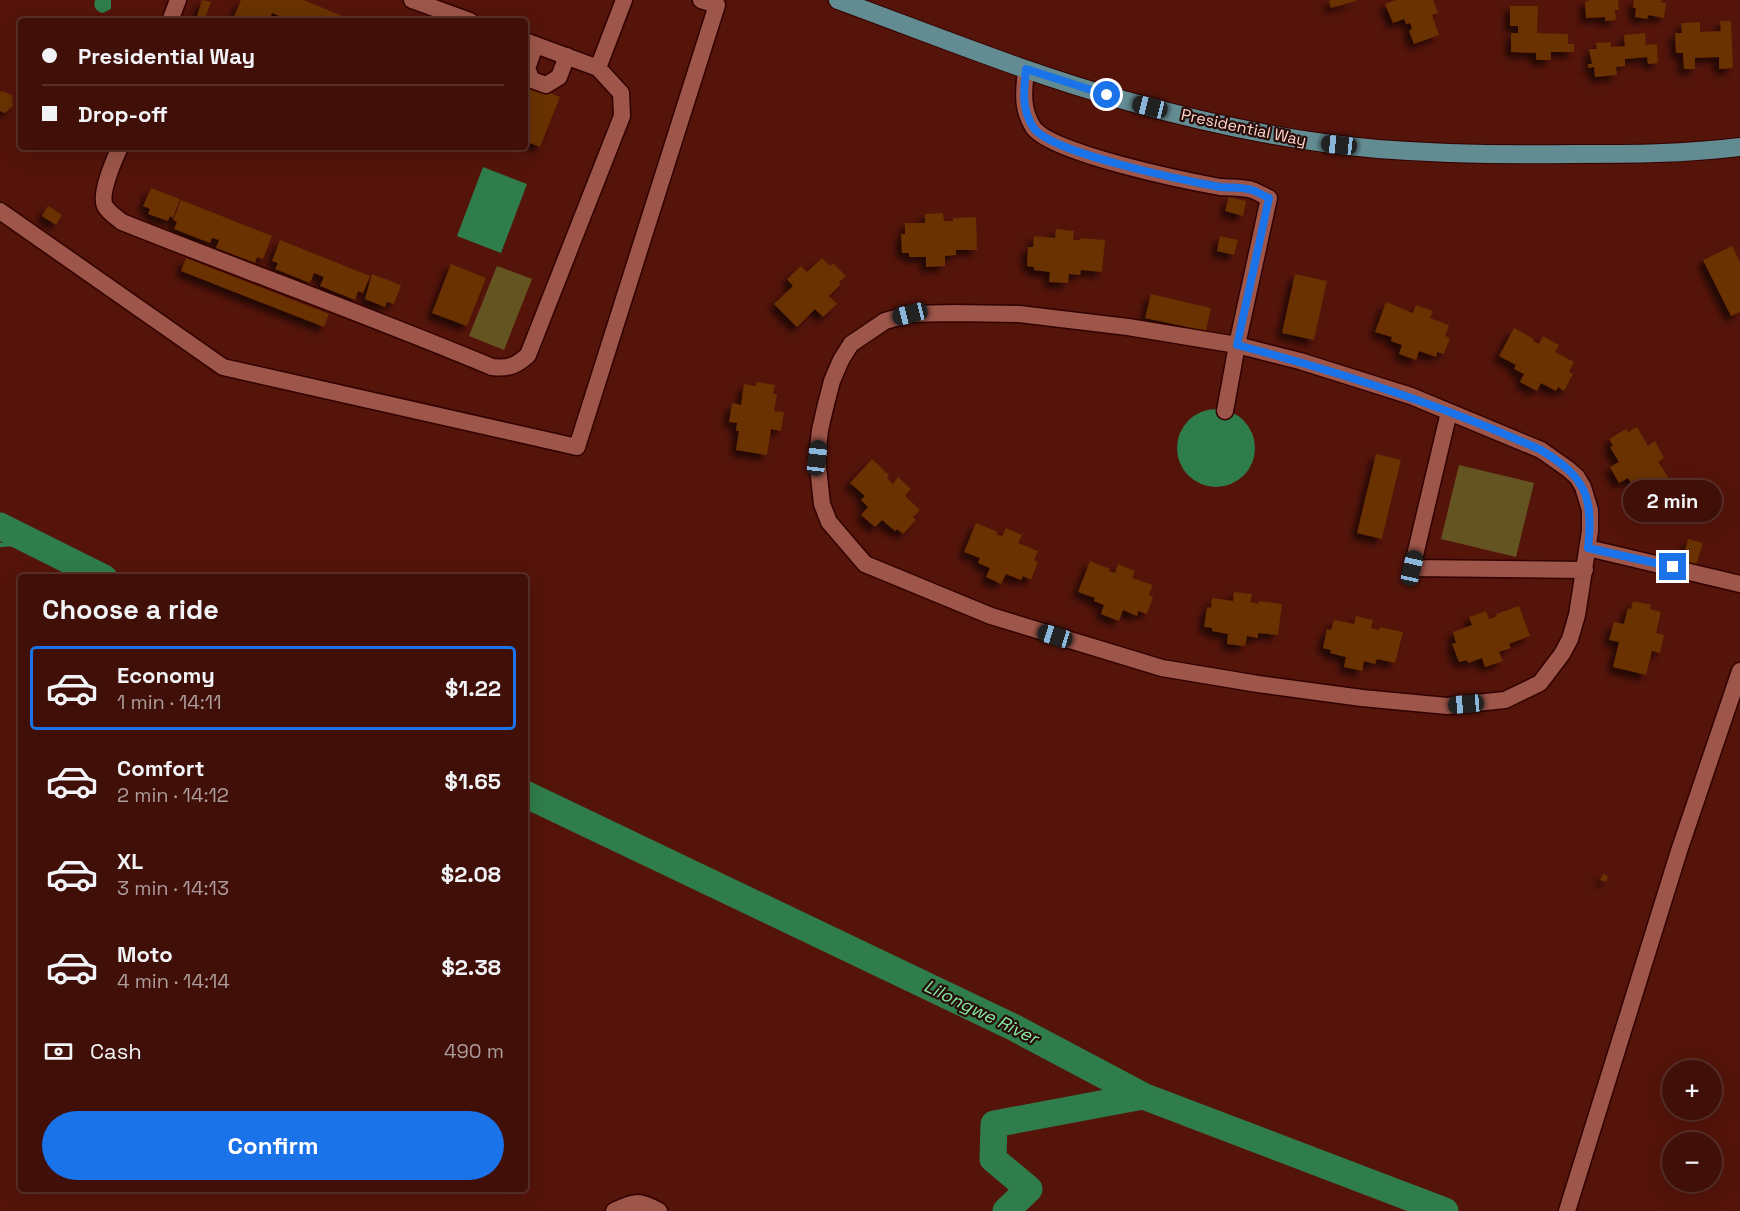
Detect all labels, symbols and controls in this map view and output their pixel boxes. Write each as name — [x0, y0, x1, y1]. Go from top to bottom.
text: Presidential Way — [78, 42, 255, 70]
route start — [1093, 81, 1120, 108]
car — [1130, 94, 1170, 120]
text: Drop-off — [78, 100, 168, 128]
street label: Presidential Way — [1179, 104, 1308, 151]
car — [1320, 134, 1358, 156]
car — [890, 301, 930, 327]
car — [806, 439, 828, 477]
callout: 2 min — [1624, 480, 1722, 522]
text: 2 min — [1647, 488, 1698, 514]
car — [1399, 548, 1425, 588]
route end — [1659, 553, 1686, 580]
text: Choose a ride — [42, 592, 219, 627]
car — [1035, 622, 1075, 650]
icon: car — [45, 661, 99, 715]
text: Economy — [117, 661, 215, 689]
text: $1.22 — [445, 674, 501, 702]
text: 1 min · 14:11 — [117, 689, 222, 715]
car — [1447, 693, 1485, 715]
icon: car — [45, 754, 99, 808]
text: Comfort — [117, 754, 205, 782]
text: $1.65 — [445, 767, 501, 795]
text: 2 min · 14:12 — [117, 782, 229, 808]
icon: car — [45, 847, 99, 901]
text: XL — [117, 847, 143, 875]
text: $2.08 — [441, 860, 501, 888]
text: 3 min · 14:13 — [117, 875, 229, 901]
icon: car — [45, 940, 99, 994]
text: Moto — [117, 940, 173, 968]
text: $2.38 — [441, 953, 501, 981]
text: 4 min · 14:14 — [117, 968, 230, 994]
water label: Lilongwe River — [920, 974, 1044, 1050]
icon: cash — [42, 1035, 75, 1068]
text: Cash — [90, 1037, 142, 1065]
text: 490 m — [444, 1038, 504, 1064]
map controls — [1662, 1060, 1722, 1192]
button: + — [1662, 1060, 1722, 1120]
button: Confirm — [42, 1111, 504, 1180]
button: − — [1662, 1132, 1722, 1192]

